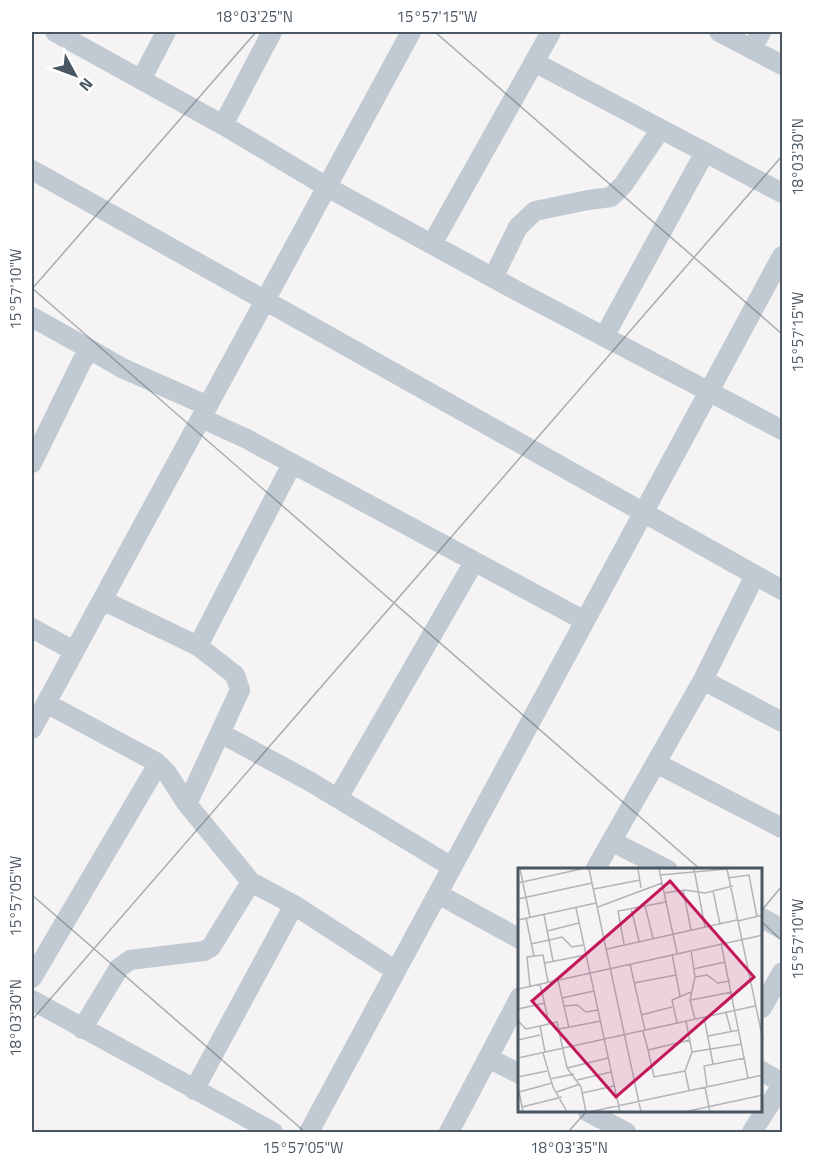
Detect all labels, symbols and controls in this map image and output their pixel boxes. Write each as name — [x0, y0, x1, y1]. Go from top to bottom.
text: 18°03'25"N — [215, 5, 293, 28]
text: 15°57'15"W — [397, 5, 477, 28]
north arrow — [45, 45, 105, 105]
text: N — [74, 73, 99, 97]
text: 18°03'30"N — [786, 118, 809, 196]
text: 15°57'10"W — [4, 249, 27, 329]
text: 15°57'15"W — [786, 292, 809, 372]
text: 15°57'05"W — [4, 856, 27, 936]
inset map — [518, 868, 763, 1113]
text: 15°57'10"W — [786, 899, 809, 979]
text: 18°03'30"N — [4, 979, 27, 1057]
text: 15°57'05"W — [263, 1136, 343, 1159]
text: 18°03'35"N — [530, 1136, 608, 1159]

